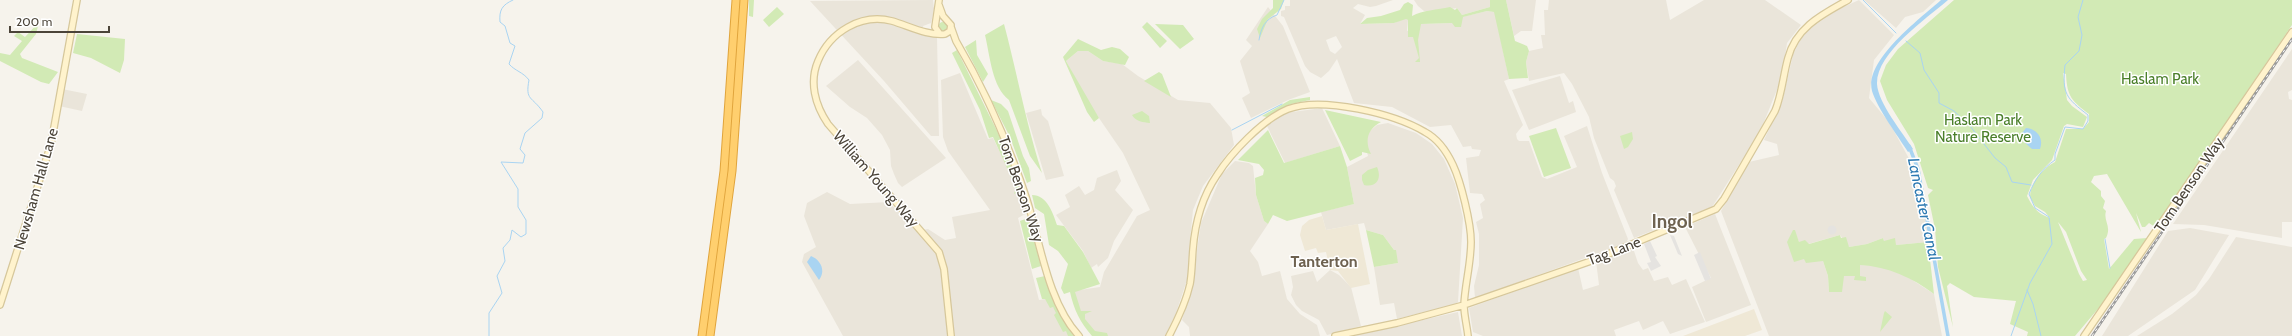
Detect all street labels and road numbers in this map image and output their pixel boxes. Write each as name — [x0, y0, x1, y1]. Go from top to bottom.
street label: Newsham Hall Lane — [10, 126, 62, 252]
street label: William Young Way — [829, 127, 923, 231]
street label: Tom Benson Way — [994, 134, 1048, 245]
street label: Tom Benson Way — [2151, 134, 2228, 236]
street label: Tag Lane — [1585, 232, 1644, 269]

